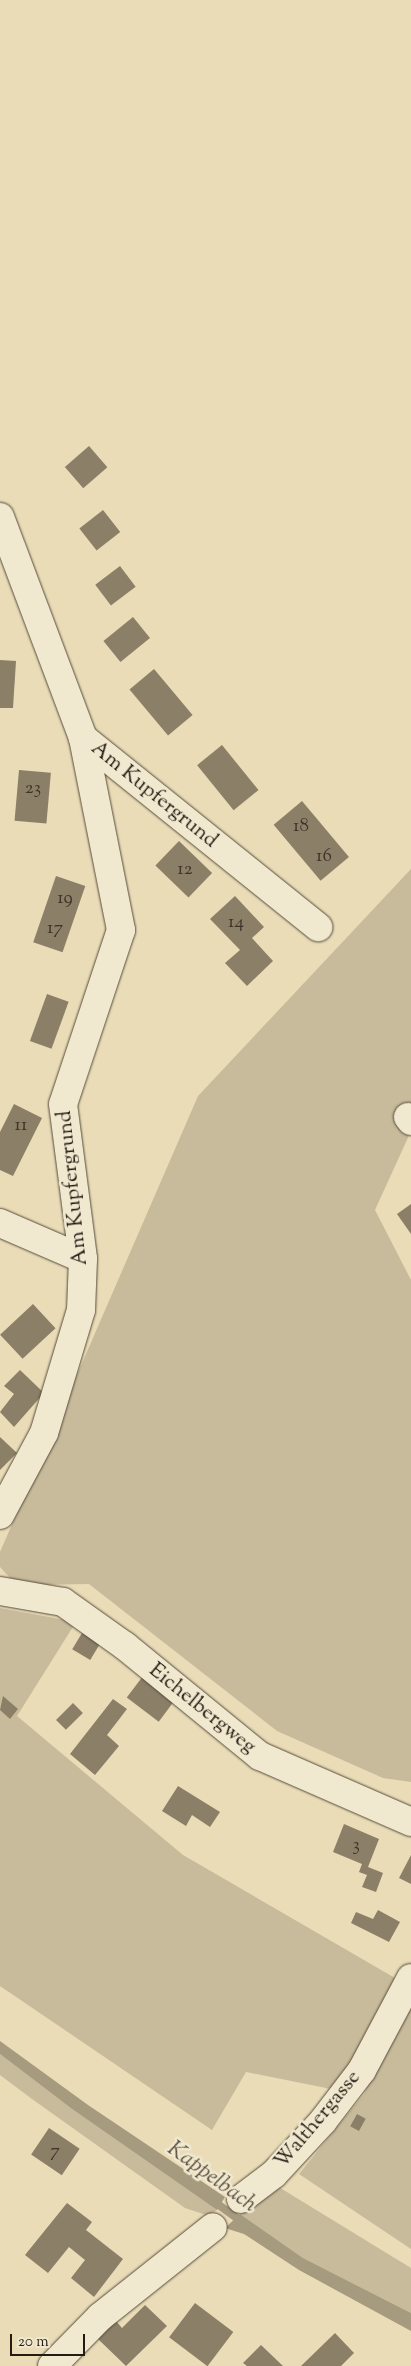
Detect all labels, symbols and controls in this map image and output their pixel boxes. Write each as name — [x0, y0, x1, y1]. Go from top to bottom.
street label: Am Kupfergrund — [85, 736, 223, 854]
house number: 23 — [25, 778, 41, 800]
house number: 18 — [293, 816, 309, 838]
house number: 16 — [316, 846, 332, 868]
house number: 12 — [177, 859, 193, 881]
house number: 19 — [57, 888, 73, 910]
house number: 14 — [228, 912, 244, 934]
house number: 17 — [47, 918, 63, 940]
street label: Am Kupfergrund — [52, 1109, 94, 1267]
house number: 11 — [15, 1115, 27, 1137]
street label: Eichelbergweg — [143, 1658, 261, 1760]
house number: 3 — [352, 1835, 360, 1857]
street label: Walthergasse — [270, 2066, 366, 2174]
water label: Kappelbach — [161, 2137, 261, 2219]
house number: 7 — [50, 2141, 60, 2163]
scale bar — [12, 2324, 88, 2356]
text: 20 m — [18, 2332, 49, 2353]

